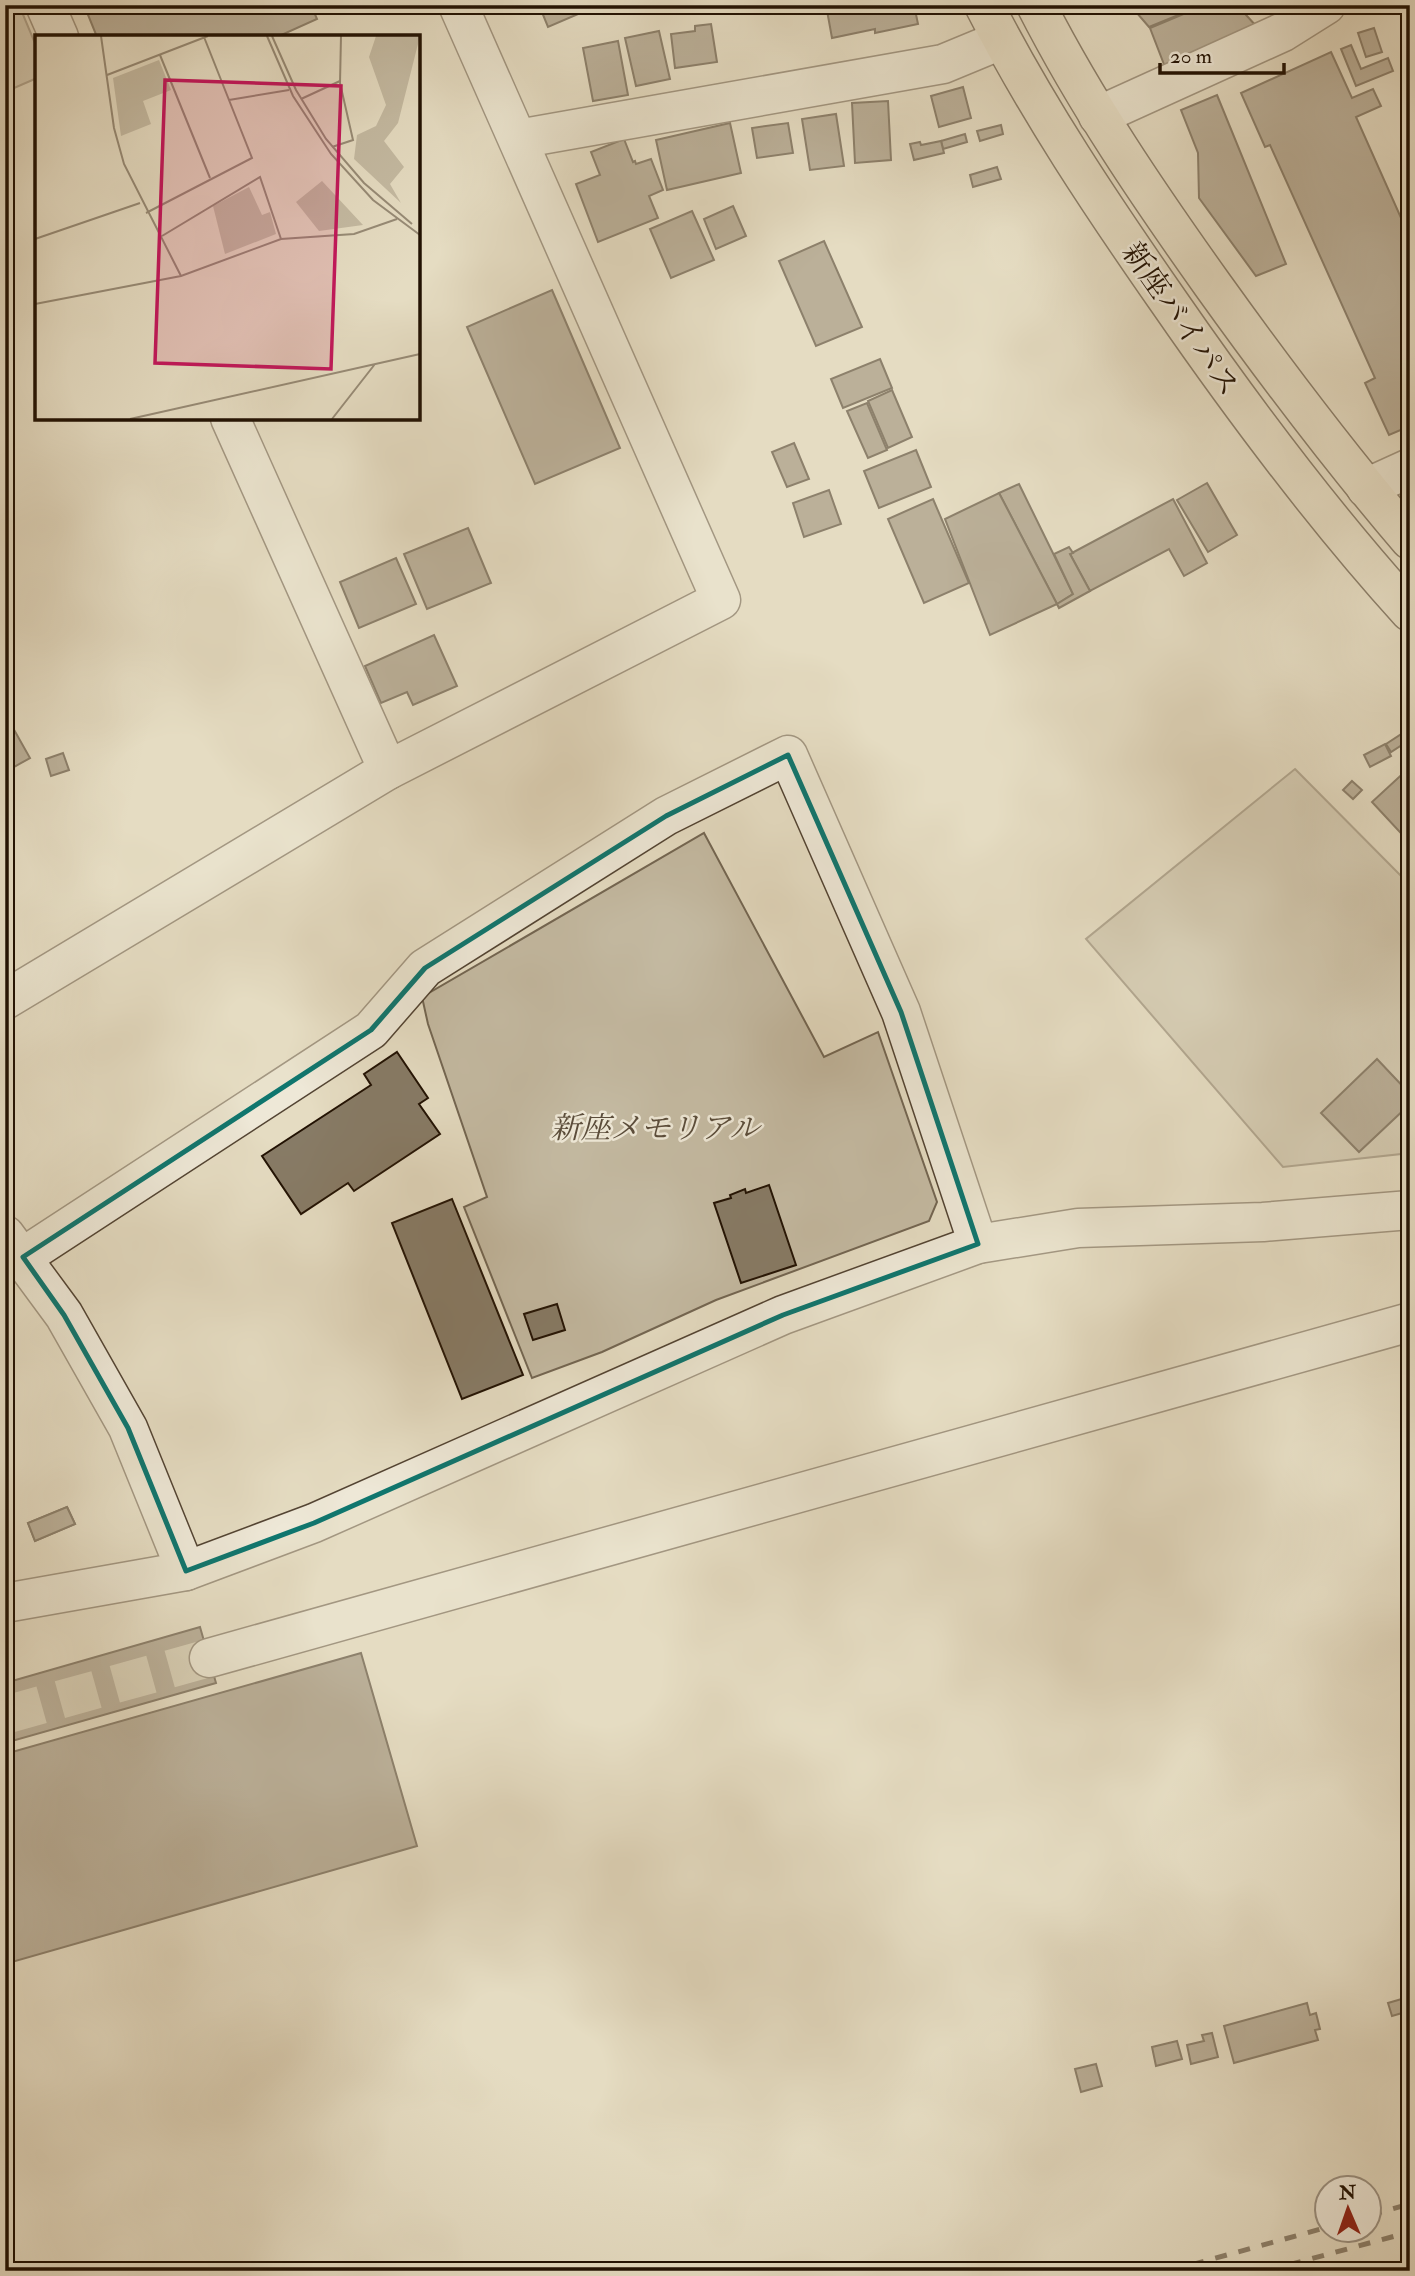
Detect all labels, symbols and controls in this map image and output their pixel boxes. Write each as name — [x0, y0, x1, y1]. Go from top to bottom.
scale bar — [1160, 32, 1284, 76]
inset map — [35, 35, 420, 420]
text: 20 m — [1170, 43, 1212, 70]
street label: 新座バイパス — [1114, 235, 1247, 403]
park label: 新座メモリアル — [551, 1110, 762, 1147]
north arrow — [1314, 2174, 1384, 2244]
text: N — [1338, 2181, 1357, 2205]

